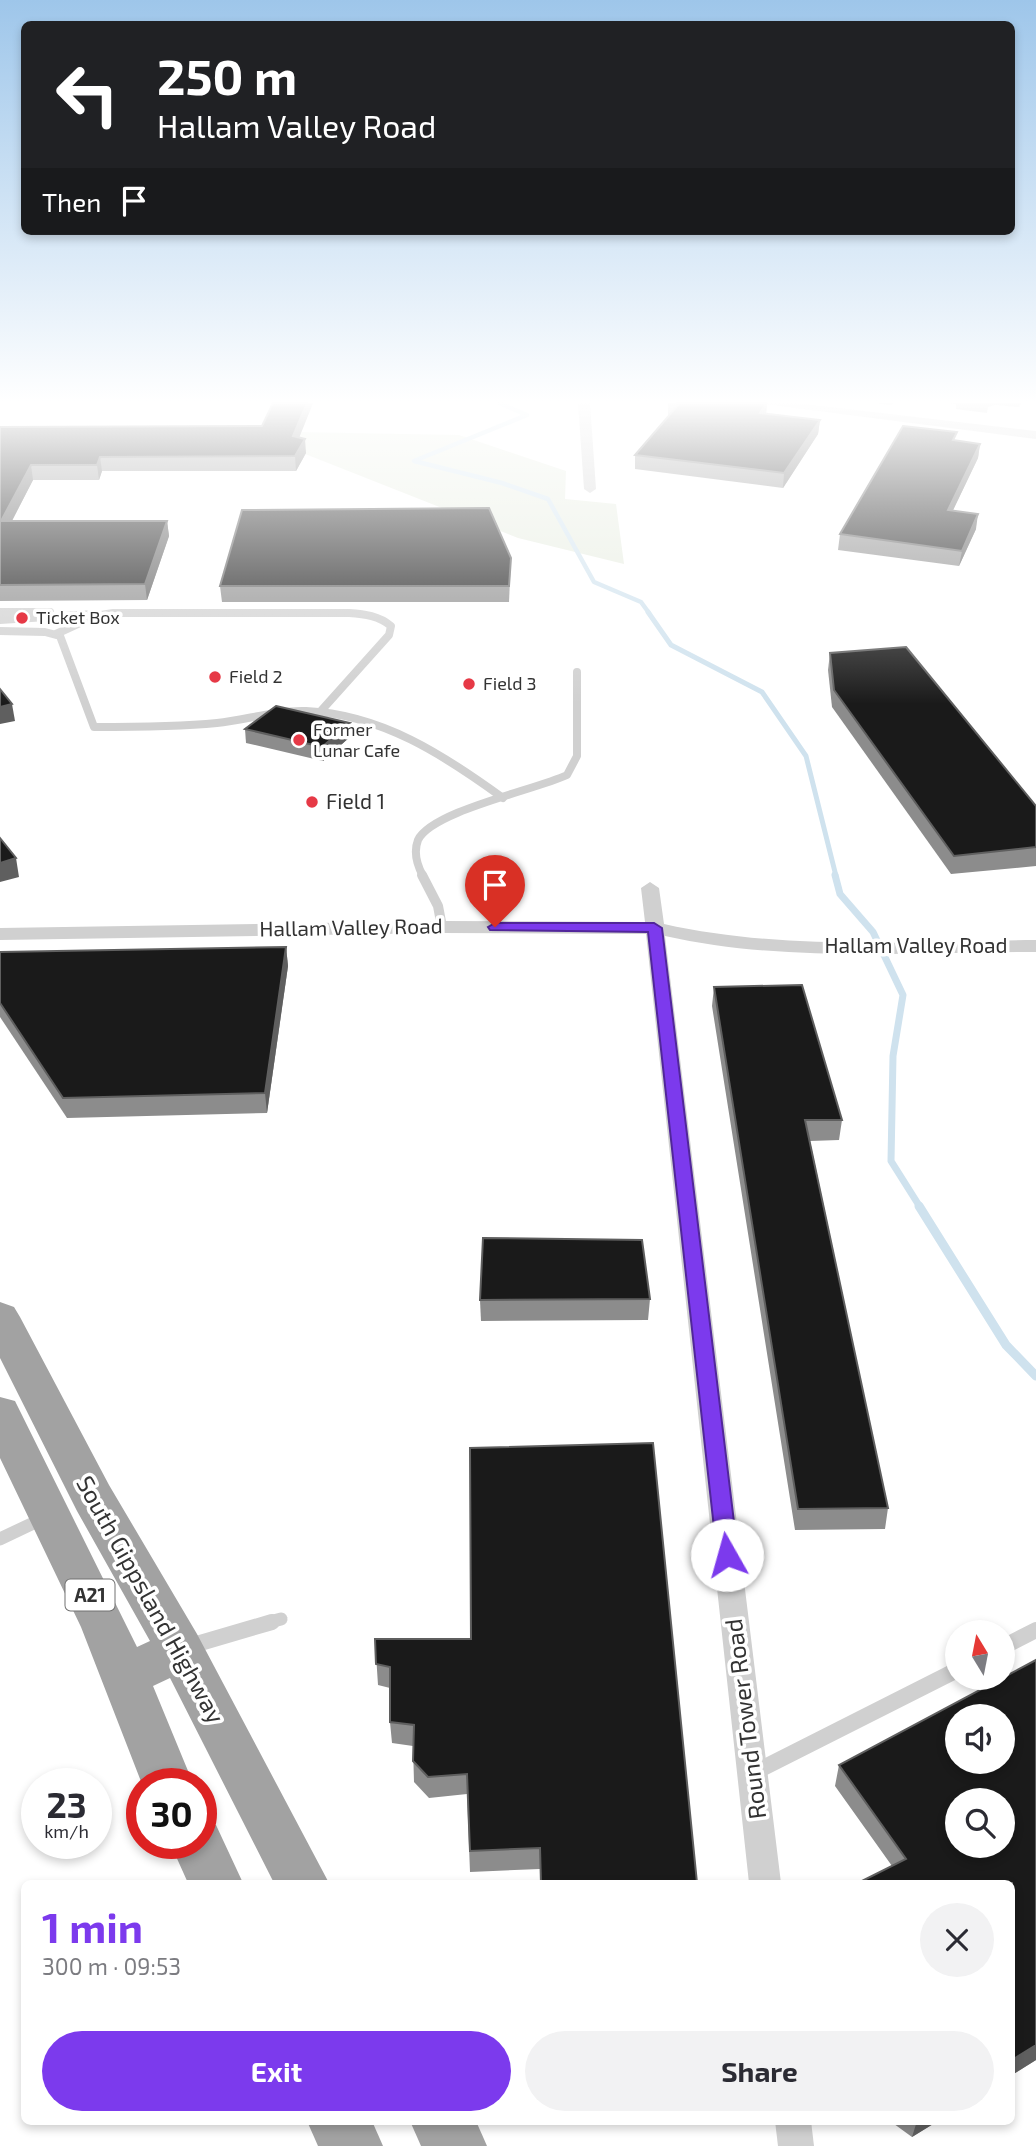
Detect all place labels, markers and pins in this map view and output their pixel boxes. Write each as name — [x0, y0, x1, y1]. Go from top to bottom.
place label: Ticket Box — [36, 606, 120, 628]
marker: Ticket Box — [14, 610, 30, 626]
place label: Field 2 — [229, 665, 283, 687]
marker: Field 2 — [207, 669, 223, 685]
place label: Field 3 — [483, 672, 537, 694]
marker: Field 3 — [461, 676, 477, 692]
place label: Former Lunar Cafe — [313, 718, 400, 761]
marker: Former Lunar Cafe — [291, 732, 307, 748]
place label: Field 1 — [326, 788, 385, 813]
marker: Field 1 — [304, 794, 320, 810]
pin — [465, 855, 525, 927]

